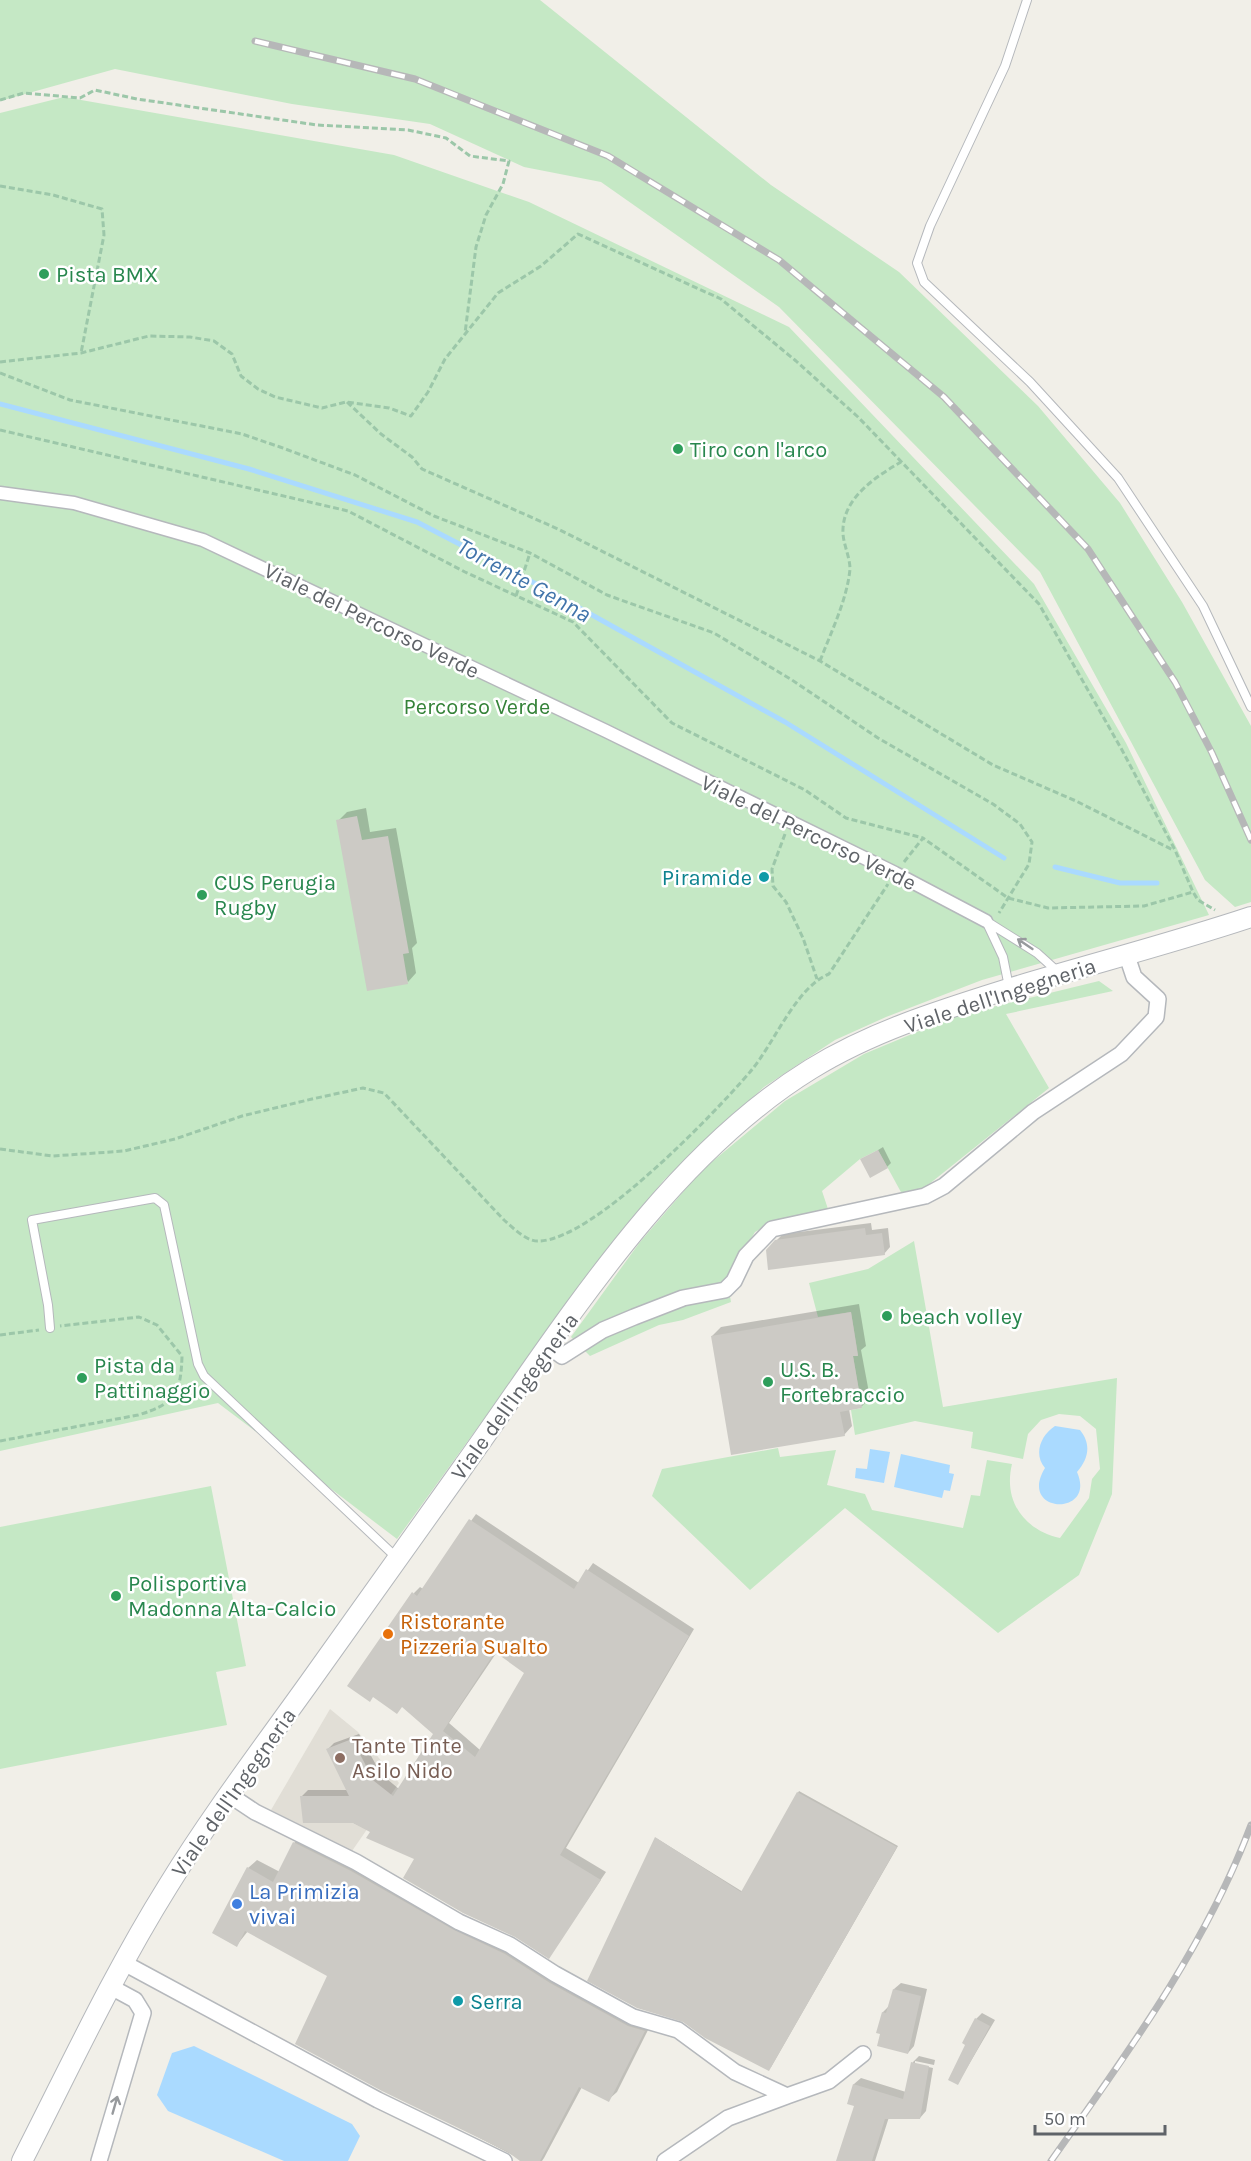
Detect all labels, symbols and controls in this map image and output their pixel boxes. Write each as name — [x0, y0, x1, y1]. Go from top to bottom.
place label: Pista BMX — [56, 262, 158, 288]
marker: Pista BMX — [37, 267, 51, 281]
place label: Tiro con l'arco — [690, 437, 827, 463]
marker: Tiro con l'arco — [671, 442, 685, 456]
water label: Torrente Genna — [452, 532, 596, 628]
street label: Viale del Percorso Verde — [260, 557, 483, 684]
park label: Percorso Verde — [404, 694, 550, 720]
street label: Viale del Percorso Verde — [697, 769, 920, 896]
place label: Piramide — [662, 865, 752, 891]
place label: CUS Perugia Rugby — [214, 870, 336, 921]
marker: Piramide — [757, 870, 771, 884]
marker: CUS Perugia Rugby — [195, 888, 209, 902]
one-way arrow — [1018, 938, 1034, 950]
street label: Viale dell'Ingegneria — [901, 953, 1099, 1039]
place label: beach volley — [899, 1304, 1022, 1330]
street label: Viale dell'Ingegneria — [445, 1308, 584, 1485]
marker: beach volley — [880, 1309, 894, 1323]
place label: Pista da Pattinaggio — [94, 1353, 210, 1404]
place label: U.S. B. Fortebraccio — [780, 1357, 905, 1408]
marker: Pista da Pattinaggio — [75, 1371, 89, 1385]
marker: U.S. B. Fortebraccio — [761, 1375, 775, 1389]
place label: Polisportiva Madonna Alta-Calcio — [128, 1571, 336, 1622]
marker: Polisportiva Madonna Alta-Calcio — [109, 1589, 123, 1603]
place label: Ristorante Pizzeria Sualto — [400, 1609, 548, 1660]
marker: Ristorante Pizzeria Sualto — [381, 1627, 395, 1641]
street label: Viale dell'Ingegneria — [166, 1703, 302, 1882]
place label: Tante Tinte Asilo Nido — [352, 1733, 462, 1784]
marker: Tante Tinte Asilo Nido — [333, 1751, 347, 1765]
place label: La Primizia vivai — [249, 1879, 360, 1930]
marker: La Primizia vivai — [230, 1897, 244, 1911]
place label: Serra — [470, 1989, 523, 2015]
marker: Serra — [451, 1994, 465, 2008]
one-way arrow — [110, 2096, 121, 2115]
scale bar — [1035, 2098, 1166, 2136]
text: 50 m — [1044, 2108, 1086, 2130]

